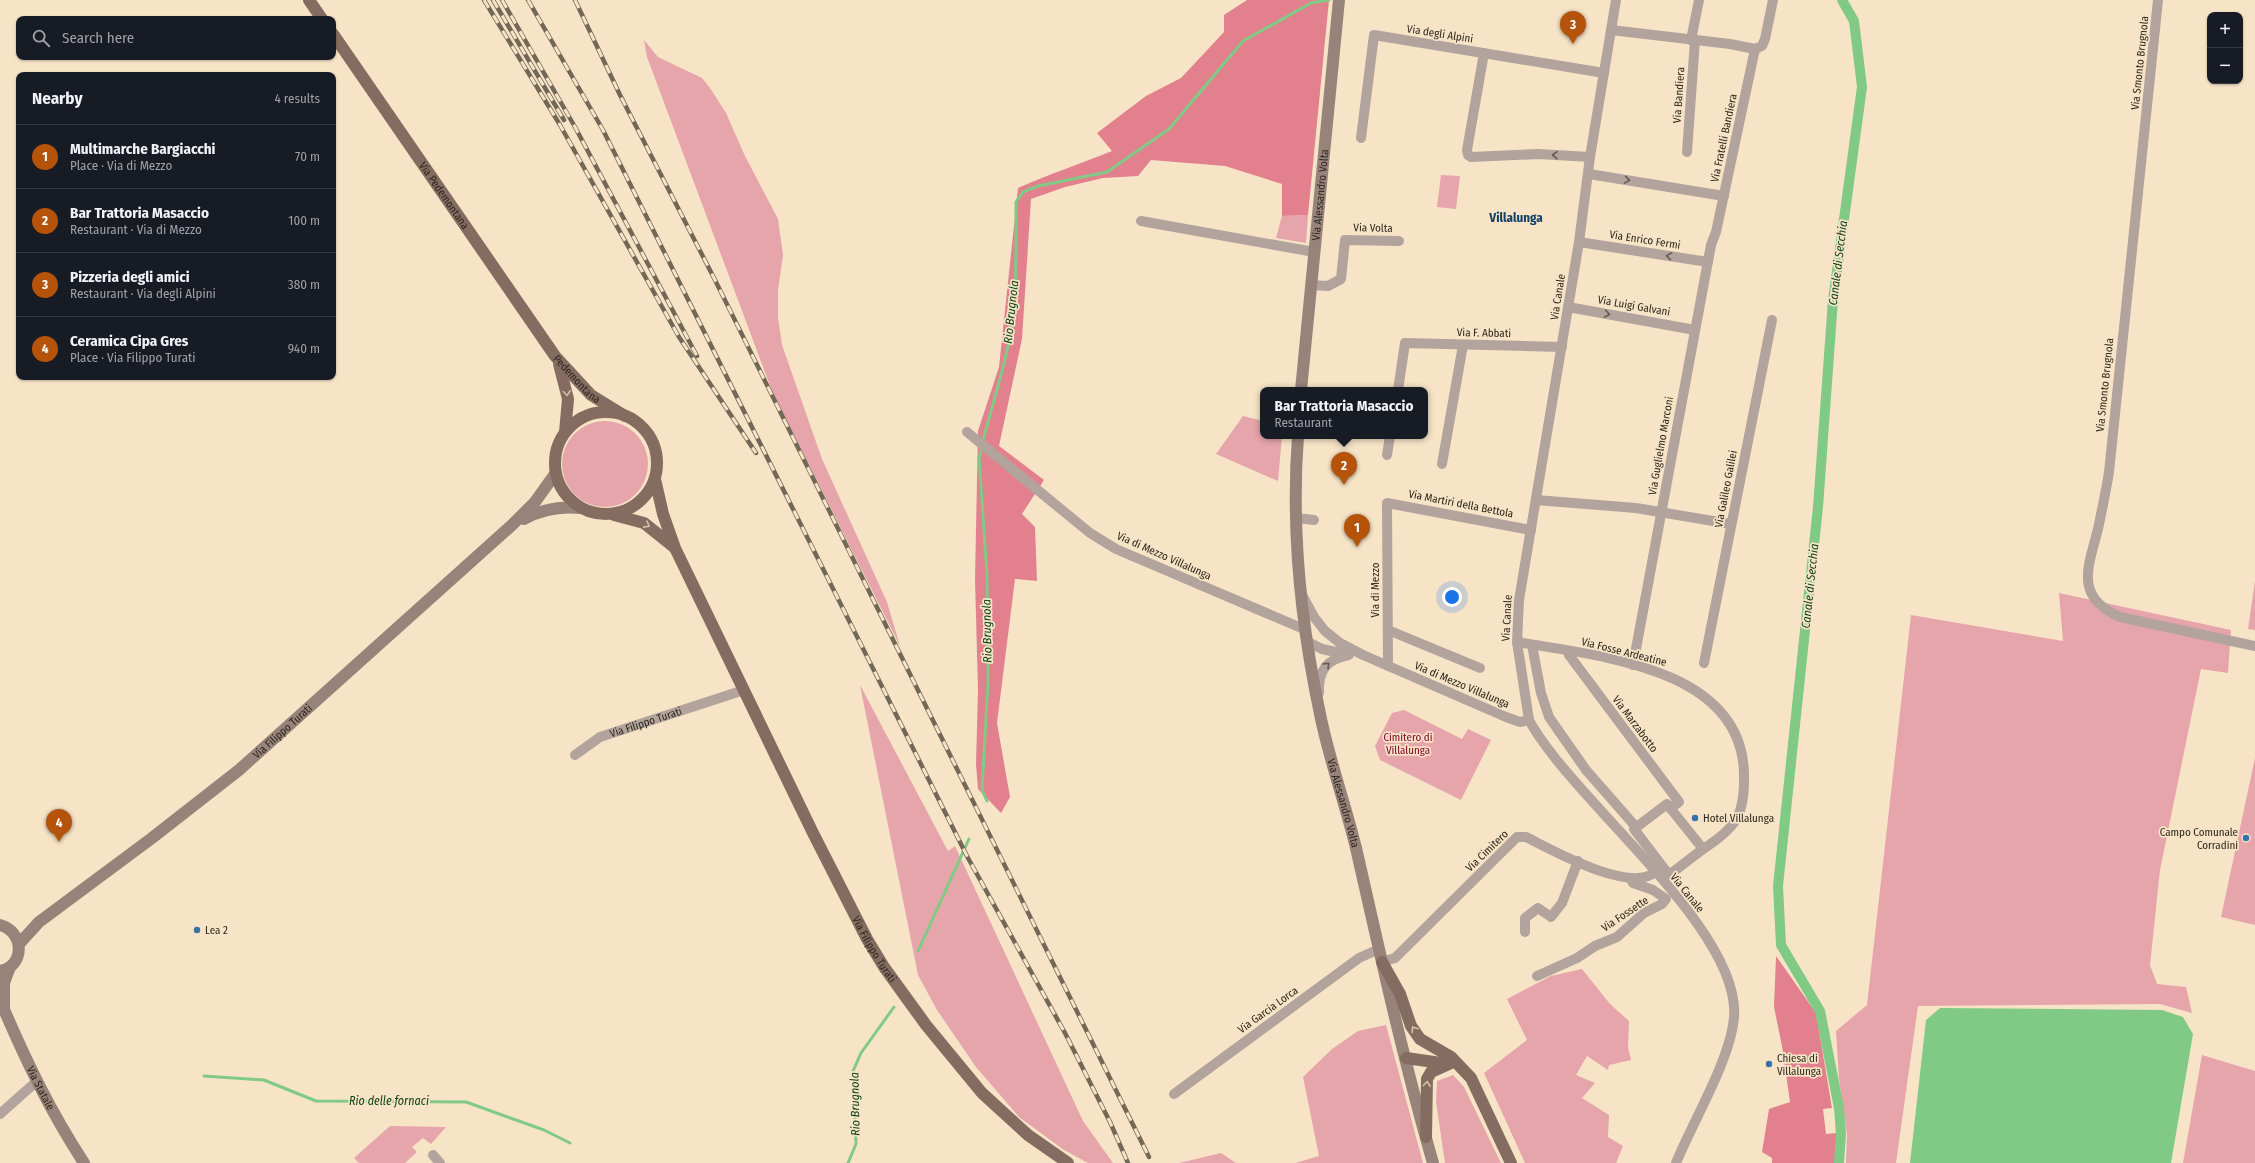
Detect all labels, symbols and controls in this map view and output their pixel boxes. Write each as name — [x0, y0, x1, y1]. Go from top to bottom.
pin: 3 — [1560, 11, 1586, 44]
map controls — [2207, 12, 2243, 84]
button: + — [2207, 12, 2243, 48]
street label: Via Smonto Brugnola — [2129, 15, 2151, 111]
search box — [16, 16, 336, 60]
street label: Via degli Alpini — [1406, 22, 1474, 46]
icon: search — [30, 27, 52, 49]
text: Search here — [62, 29, 134, 47]
button: − — [2207, 48, 2243, 84]
street label: Via Bandiera — [1671, 66, 1687, 124]
text: Nearby — [32, 88, 83, 109]
text: 4 results — [274, 91, 320, 106]
street label: Via Fratelli Bandiera — [1708, 93, 1740, 183]
text: Multimarche Bargiacchi — [70, 140, 215, 158]
text: 1 — [42, 149, 48, 164]
text: 70 m — [295, 149, 320, 164]
street label: Via Alessandro Volta — [1309, 149, 1331, 241]
one-way arrow — [1552, 151, 1558, 160]
text: Place · Via di Mezzo — [70, 158, 172, 173]
street label: Via Pedemontana — [417, 159, 472, 231]
one-way arrow — [1624, 175, 1630, 184]
text: Bar Trattoria Masaccio — [70, 204, 209, 222]
district label: Villalunga — [1488, 210, 1543, 225]
text: 2 — [42, 213, 48, 228]
text: 100 m — [288, 213, 320, 228]
water label: Canale di Secchia — [1826, 220, 1850, 306]
street label: Via Volta — [1353, 221, 1393, 235]
text: Restaurant · Via di Mezzo — [70, 222, 202, 237]
street label: Via Enrico Fermi — [1609, 228, 1682, 252]
one-way arrow — [1666, 252, 1672, 261]
text: Pizzeria degli amici — [70, 268, 190, 286]
street label: Via Canale — [1548, 273, 1568, 321]
text: 3 — [42, 277, 48, 292]
text: 380 m — [288, 277, 320, 292]
water label: Rio Brugnola — [1001, 280, 1021, 344]
text: Restaurant · Via degli Alpini — [70, 286, 216, 301]
street label: Via Luigi Galvani — [1597, 293, 1671, 319]
one-way arrow — [1604, 309, 1610, 318]
street label: Via F. Abbati — [1457, 326, 1512, 340]
text: Ceramica Cipa Gres — [70, 332, 188, 350]
street label: Via Smonto Brugnola — [2094, 337, 2116, 433]
text: 4 — [42, 341, 48, 356]
text: 940 m — [288, 341, 320, 356]
text: Place · Via Filippo Turati — [70, 350, 196, 365]
street label: Pedemontana — [551, 352, 603, 406]
popup — [1260, 387, 1428, 439]
one-way arrow — [562, 390, 571, 396]
street label: Via Guglielmo Marconi — [1646, 395, 1676, 496]
text: Bar Trattoria Masaccio — [1275, 397, 1413, 415]
text: Restaurant — [1275, 415, 1332, 430]
street label: Via Galileo Galilei — [1712, 449, 1740, 529]
pin: 2 — [1331, 452, 1357, 485]
street label: Via Martiri della Bettola — [1407, 487, 1515, 521]
pin: 1 — [1344, 514, 1370, 547]
one-way arrow — [643, 520, 650, 528]
street label: Via di Mezzo Villalunga — [1115, 529, 1213, 583]
water label: Canale di Secchia — [1799, 543, 1821, 629]
street label: Via di Mezzo — [1369, 562, 1382, 618]
your location — [1442, 587, 1462, 607]
street label: Via Canale — [1499, 594, 1515, 642]
water label: Rio Brugnola — [979, 599, 995, 663]
street label: Via Fosse Ardeatine — [1580, 635, 1668, 669]
street label: Via di Mezzo Villalunga — [1413, 659, 1511, 711]
one-way arrow — [1322, 662, 1330, 670]
street label: Via Marzabotto — [1610, 693, 1661, 755]
street label: Via Filippo Turati — [250, 701, 315, 761]
street label: Via Filippo Turati — [608, 704, 684, 740]
park label: Cimitero di Villalunga — [1383, 731, 1433, 757]
street label: Via Alessandro Volta — [1325, 757, 1362, 849]
pin: 4 — [46, 809, 72, 842]
place label: Hotel Villalunga — [1703, 812, 1774, 825]
marker: Hotel Villalunga — [1690, 813, 1700, 823]
place label: Campo Comunale Corradini — [2160, 826, 2238, 852]
street label: Via Cimitero — [1463, 827, 1511, 874]
marker: Campo Comunale Corradini — [2241, 833, 2251, 843]
street label: Via Canale — [1667, 871, 1707, 915]
street label: Via Fossette — [1599, 894, 1651, 934]
street label: Via Filippo Turati — [850, 914, 900, 985]
place label: Lea 2 — [205, 924, 228, 937]
marker: Lea 2 — [192, 925, 202, 935]
street label: Via Garcia Lorca — [1235, 984, 1301, 1036]
one-way arrow — [1411, 1026, 1418, 1033]
place label: Chiesa di Villalunga — [1777, 1052, 1821, 1078]
marker: Chiesa di Villalunga — [1764, 1059, 1774, 1069]
street label: Via Statale — [24, 1064, 58, 1112]
water label: Rio Brugnola — [847, 1072, 863, 1136]
one-way arrow — [1422, 1081, 1431, 1087]
water label: Rio delle fornaci — [349, 1094, 429, 1108]

